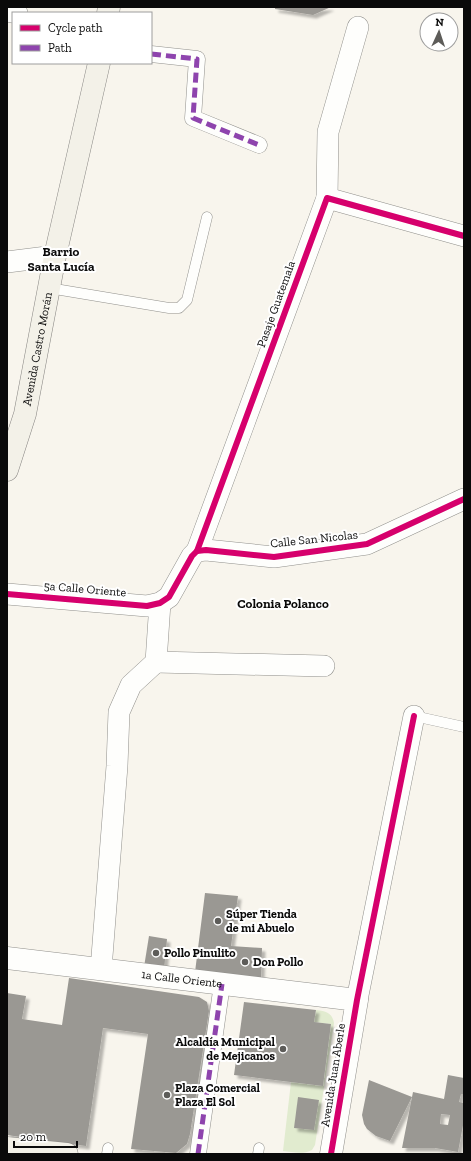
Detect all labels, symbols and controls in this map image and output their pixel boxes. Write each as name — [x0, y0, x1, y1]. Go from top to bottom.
legend — [12, 12, 152, 64]
north arrow — [419, 12, 459, 52]
text: N — [435, 16, 445, 29]
text: Cycle path — [48, 21, 103, 35]
text: Path — [48, 41, 72, 55]
district label: Barrio Santa Lucía — [27, 244, 95, 274]
street label: Pasaje Guatemala — [254, 259, 299, 350]
street label: Avenida Castro Morán — [20, 291, 55, 407]
street label: Calle San Nicolas — [269, 527, 359, 551]
street label: 5a Calle Oriente — [43, 578, 127, 600]
district label: Colonia Polanco — [237, 596, 329, 611]
place label: Súper Tienda de mi Abuelo — [226, 907, 297, 935]
marker: Súper Tienda de mi Abuelo — [213, 916, 223, 926]
place label: Pollo Pinulito — [164, 946, 236, 960]
marker: Pollo Pinulito — [151, 948, 161, 958]
place label: Don Pollo — [253, 955, 304, 969]
marker: Don Pollo — [240, 957, 250, 967]
street label: 1a Calle Oriente — [141, 967, 223, 991]
street label: Avenida Juan Aberle — [318, 1022, 348, 1128]
place label: Alcaldía Municipal de Mejicanos — [176, 1035, 276, 1064]
marker: Alcaldía Municipal de Mejicanos — [278, 1044, 288, 1054]
place label: Plaza Comercial Plaza El Sol — [175, 1081, 261, 1109]
marker: Plaza Comercial Plaza El Sol — [162, 1090, 172, 1100]
scale bar — [14, 1123, 77, 1149]
text: 20 m — [20, 1130, 47, 1144]

